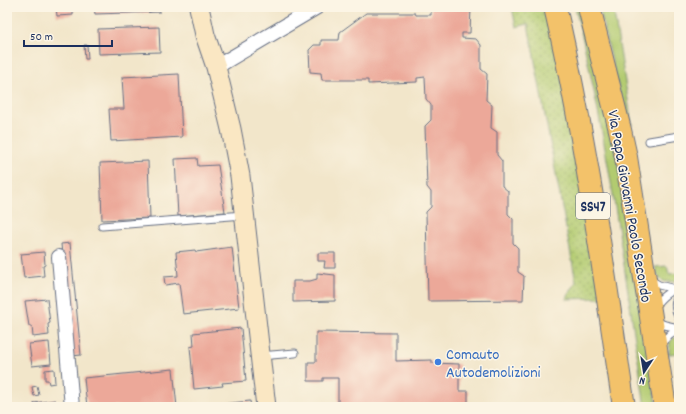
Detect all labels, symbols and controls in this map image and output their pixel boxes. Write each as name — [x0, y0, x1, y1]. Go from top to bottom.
scale bar — [24, 22, 112, 48]
text: 50 m — [30, 29, 53, 46]
street label: Via Papa Giovanni Paolo Secondo — [600, 108, 657, 304]
road number: SS47 — [576, 193, 610, 219]
place label: Comauto Autodemolizioni — [446, 344, 541, 385]
north arrow — [624, 352, 664, 392]
marker: Comauto Autodemolizioni — [433, 357, 443, 367]
text: N — [637, 371, 647, 388]

